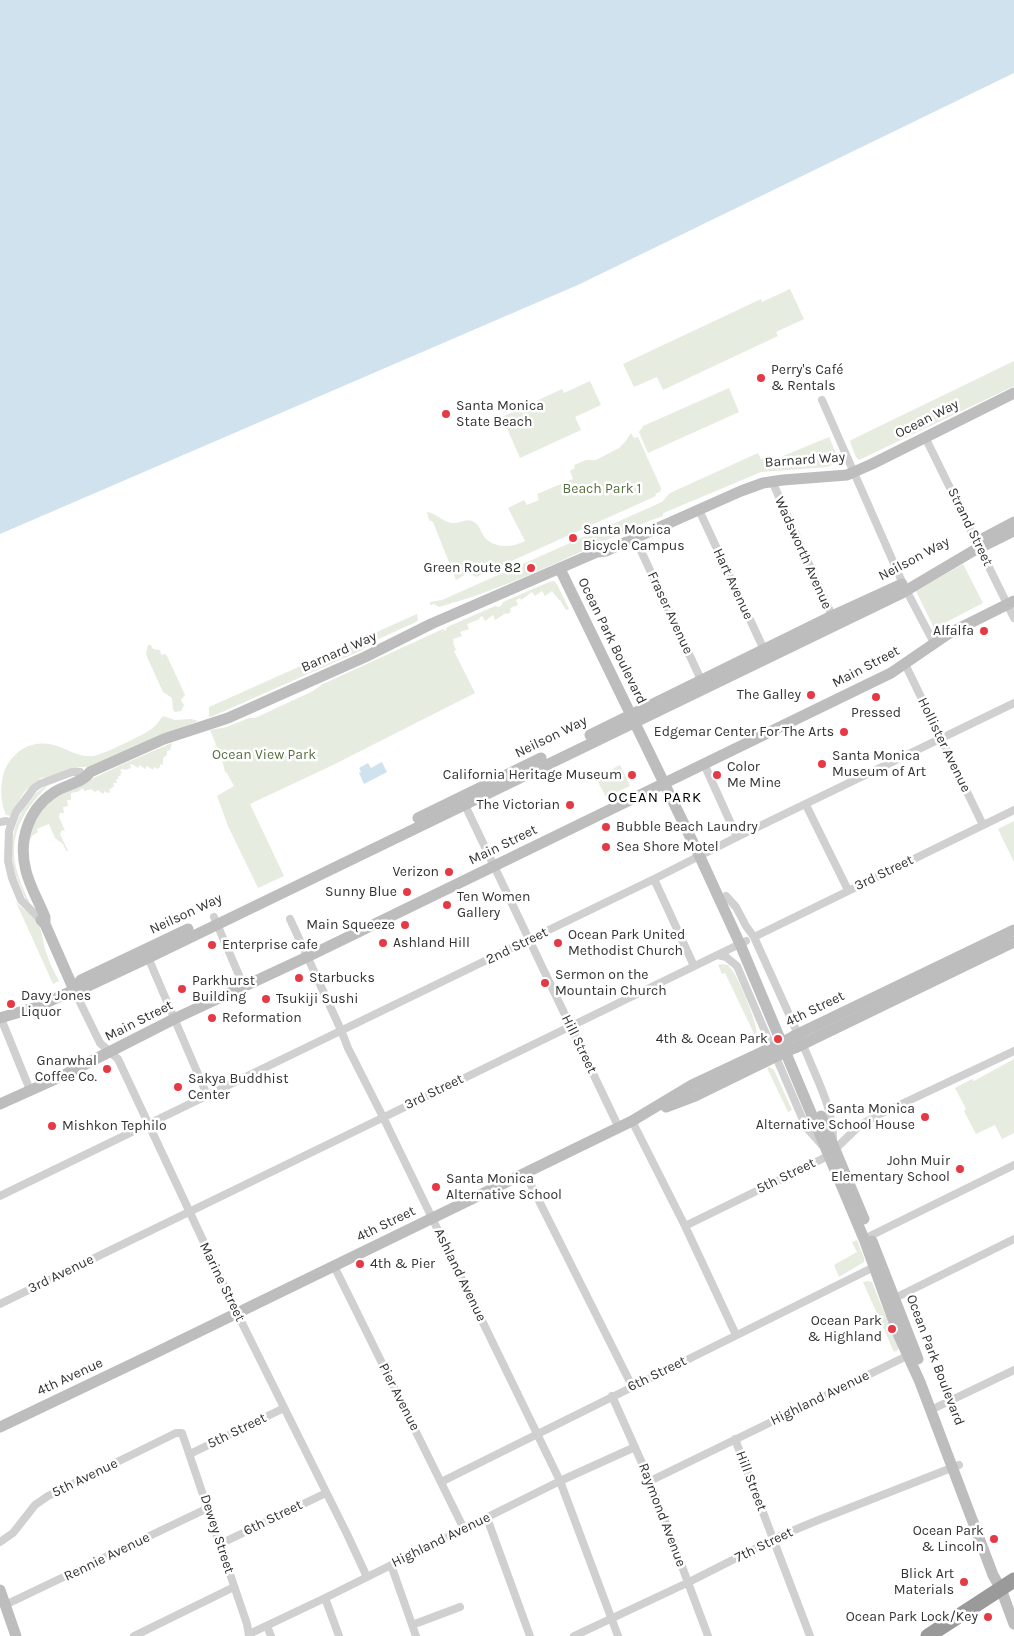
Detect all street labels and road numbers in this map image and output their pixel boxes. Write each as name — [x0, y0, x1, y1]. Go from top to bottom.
street label: Ocean Way — [892, 396, 962, 442]
street label: Barnard Way — [764, 449, 846, 471]
street label: Strand Street — [944, 485, 996, 569]
street label: Wadsworth Avenue — [771, 494, 835, 612]
street label: Neilson Way — [876, 533, 952, 585]
street label: Hart Avenue — [709, 546, 757, 622]
street label: Fraser Avenue — [644, 569, 696, 657]
street label: Ocean Park Boulevard — [574, 575, 650, 707]
street label: Barnard Way — [299, 628, 379, 676]
street label: Main Street — [829, 642, 903, 692]
street label: Hollister Avenue — [914, 695, 974, 795]
street label: Neilson Way — [512, 712, 590, 762]
street label: Main Street — [466, 821, 540, 869]
street label: 3rd Street — [852, 852, 916, 894]
street label: Neilson Way — [147, 890, 225, 938]
street label: 2nd Street — [483, 924, 551, 968]
street label: 4th Street — [783, 988, 847, 1030]
street label: Main Street — [102, 997, 176, 1045]
street label: Hill Street — [558, 1012, 600, 1076]
street label: 3rd Street — [402, 1071, 466, 1113]
street label: 5th Street — [754, 1155, 818, 1197]
street label: 4th Street — [354, 1203, 418, 1245]
street label: Ashland Avenue — [430, 1226, 490, 1324]
street label: Marine Street — [196, 1240, 248, 1324]
street label: 3rd Avenue — [25, 1251, 97, 1297]
street label: Ocean Park Boulevard — [902, 1292, 968, 1428]
street label: 6th Street — [625, 1353, 689, 1395]
street label: 4th Avenue — [34, 1354, 106, 1400]
street label: Pier Avenue — [375, 1360, 423, 1434]
street label: Highland Avenue — [768, 1367, 872, 1429]
street label: 5th Street — [205, 1410, 269, 1452]
street label: Hill Street — [732, 1449, 770, 1513]
street label: 5th Avenue — [49, 1455, 121, 1501]
street label: Raymond Avenue — [635, 1461, 689, 1569]
street label: Dewey Street — [196, 1492, 238, 1576]
street label: 6th Street — [241, 1497, 305, 1539]
street label: Highland Avenue — [389, 1509, 493, 1571]
street label: 7th Street — [732, 1524, 796, 1566]
street label: Rennie Avenue — [61, 1529, 153, 1585]

